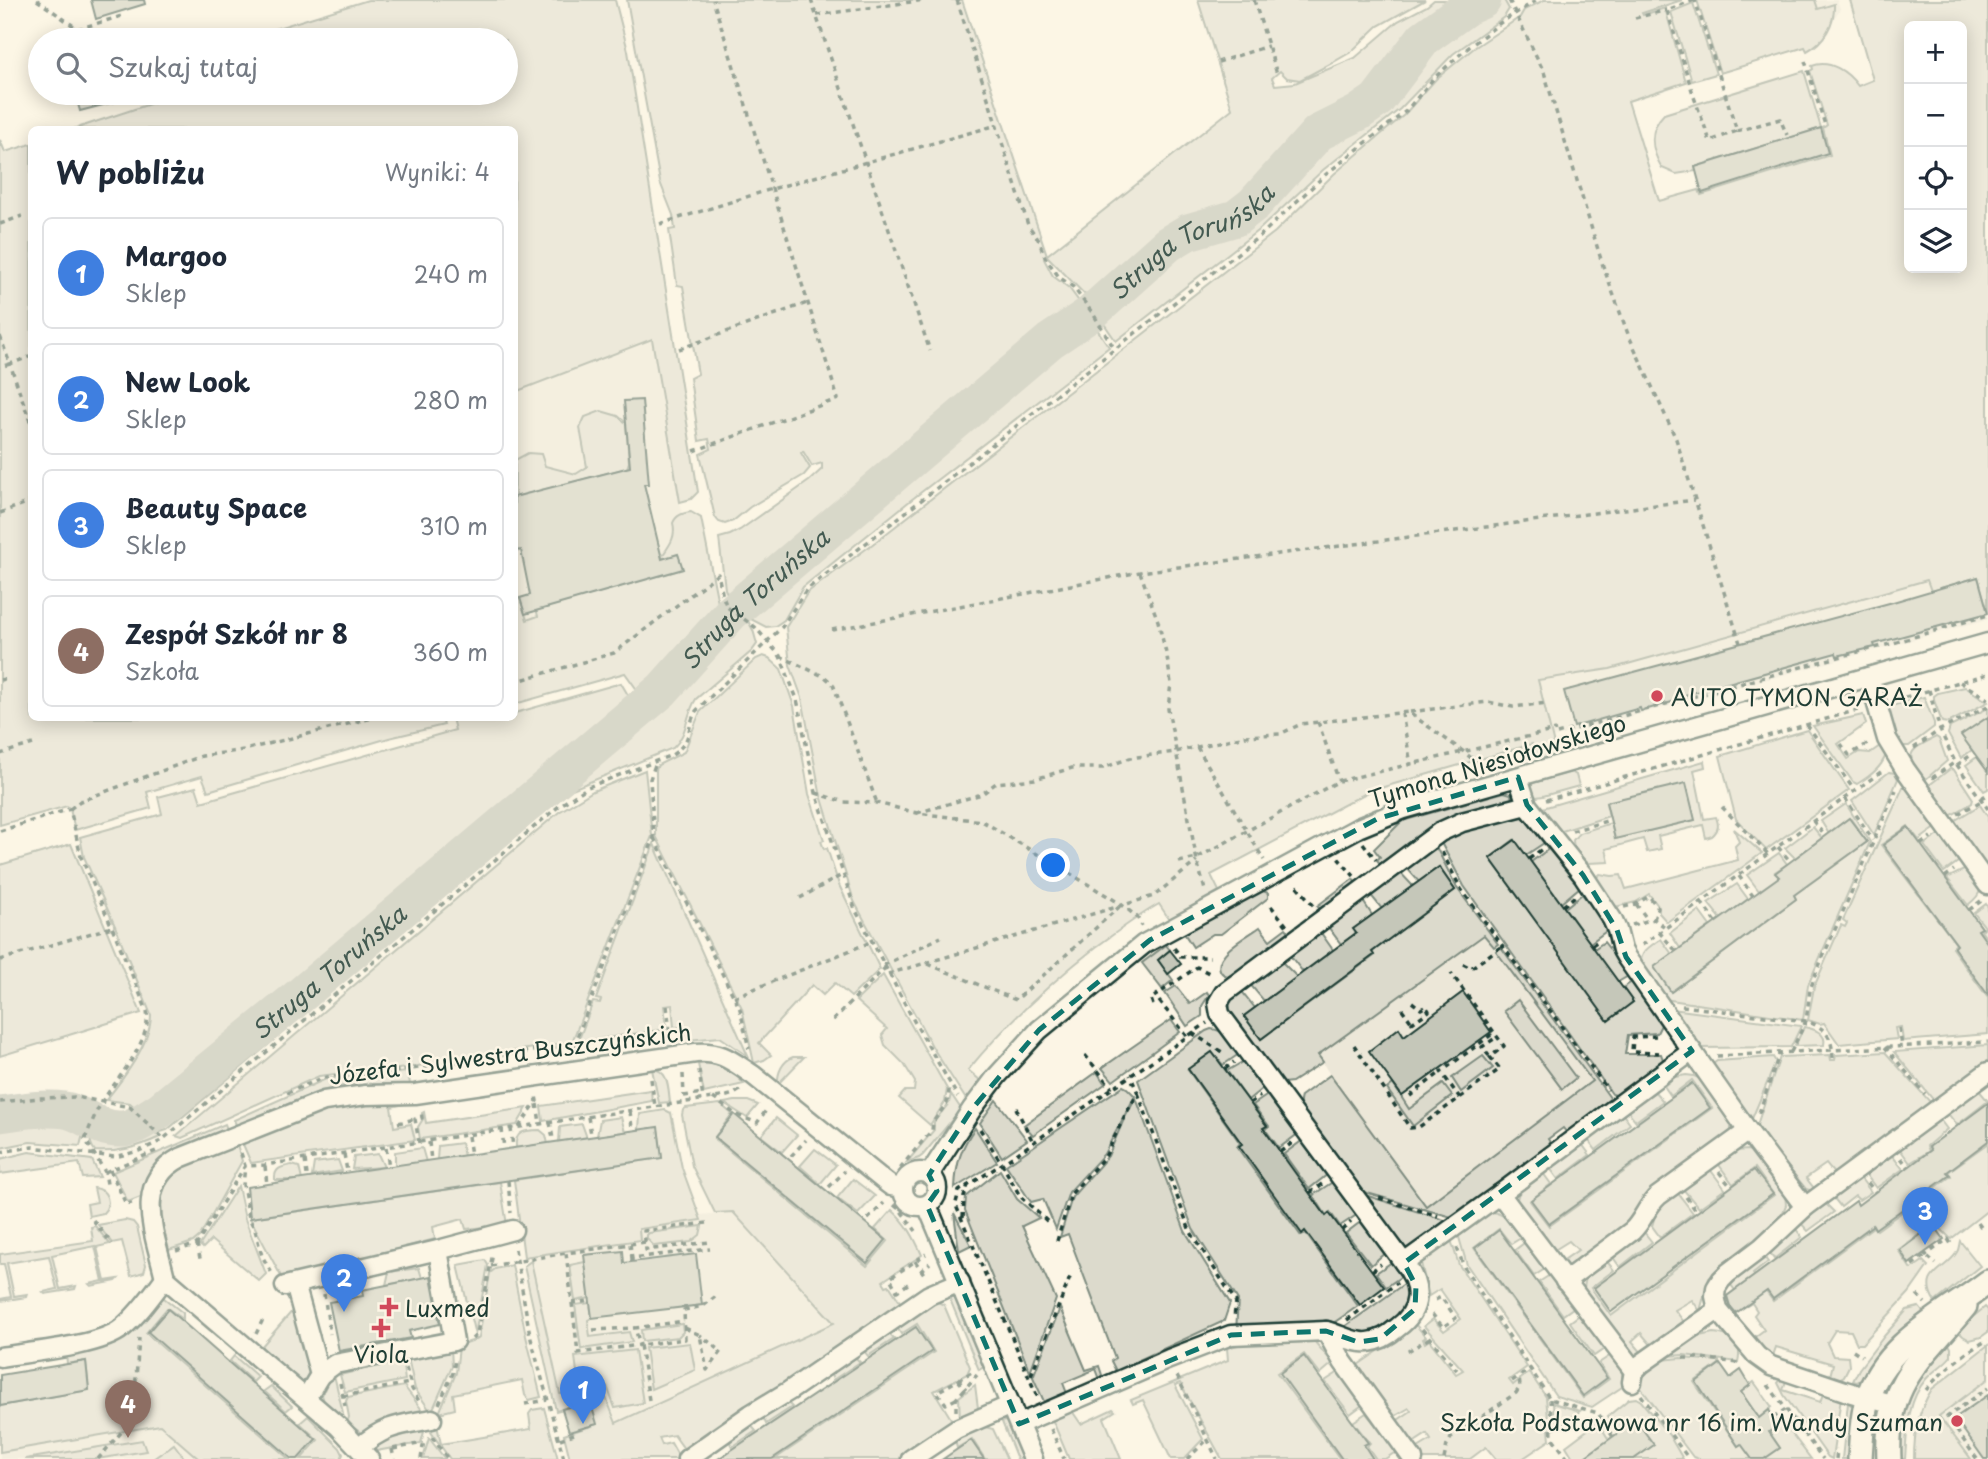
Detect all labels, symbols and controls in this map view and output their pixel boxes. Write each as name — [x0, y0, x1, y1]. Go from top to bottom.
map controls — [1904, 21, 1967, 273]
button: + — [1904, 21, 1967, 84]
search box — [28, 28, 518, 105]
text: Szukaj tutaj — [108, 47, 258, 86]
icon: search — [52, 48, 90, 86]
button: − — [1904, 84, 1967, 147]
button: locate — [1904, 147, 1967, 210]
text: W pobliżu — [56, 149, 205, 194]
text: Wyniki: 4 — [385, 154, 490, 189]
water label: Struga Toruńska — [1101, 175, 1283, 307]
button: layers — [1904, 210, 1967, 273]
text: Margoo — [125, 236, 227, 275]
text: 1 — [76, 256, 87, 291]
text: 240 m — [414, 256, 488, 291]
text: Sklep — [125, 275, 187, 310]
text: New Look — [125, 362, 250, 401]
text: 2 — [73, 382, 89, 417]
text: 280 m — [413, 382, 488, 417]
text: Sklep — [125, 401, 187, 436]
text: Beauty Space — [125, 488, 307, 527]
text: 3 — [73, 508, 89, 543]
text: 310 m — [419, 508, 488, 543]
water label: Struga Toruńska — [671, 519, 837, 676]
text: Sklep — [125, 527, 187, 562]
text: Zespół Szkół nr 8 — [125, 614, 348, 653]
text: 4 — [73, 634, 89, 669]
text: 360 m — [413, 634, 488, 669]
text: Szkoła — [125, 653, 199, 688]
place label: AUTO TYMON GARAŻ — [1671, 679, 1923, 714]
marker: AUTO TYMON GARAŻ — [1649, 688, 1665, 704]
street label: Tymona Niesiołowskiego — [1364, 704, 1630, 816]
your location — [1036, 848, 1070, 882]
water label: Struga Toruńska — [243, 895, 414, 1047]
street label: Józefa i Sylwestra Buszczyńskich — [327, 1013, 693, 1093]
pin: 3 — [1902, 1187, 1948, 1245]
pin: 2 — [321, 1254, 367, 1312]
place label: Luxmed — [405, 1290, 490, 1325]
marker: Luxmed — [379, 1297, 399, 1317]
marker: Viola — [373, 1320, 389, 1336]
place label: Viola — [353, 1336, 409, 1371]
pin: 1 — [560, 1366, 606, 1424]
pin: 4 — [105, 1380, 151, 1438]
place label: Szkoła Podstawowa nr 16 im. Wandy Szuman — [1440, 1404, 1943, 1439]
marker: Szkoła Podstawowa nr 16 im. Wandy Szuman — [1949, 1413, 1965, 1429]

